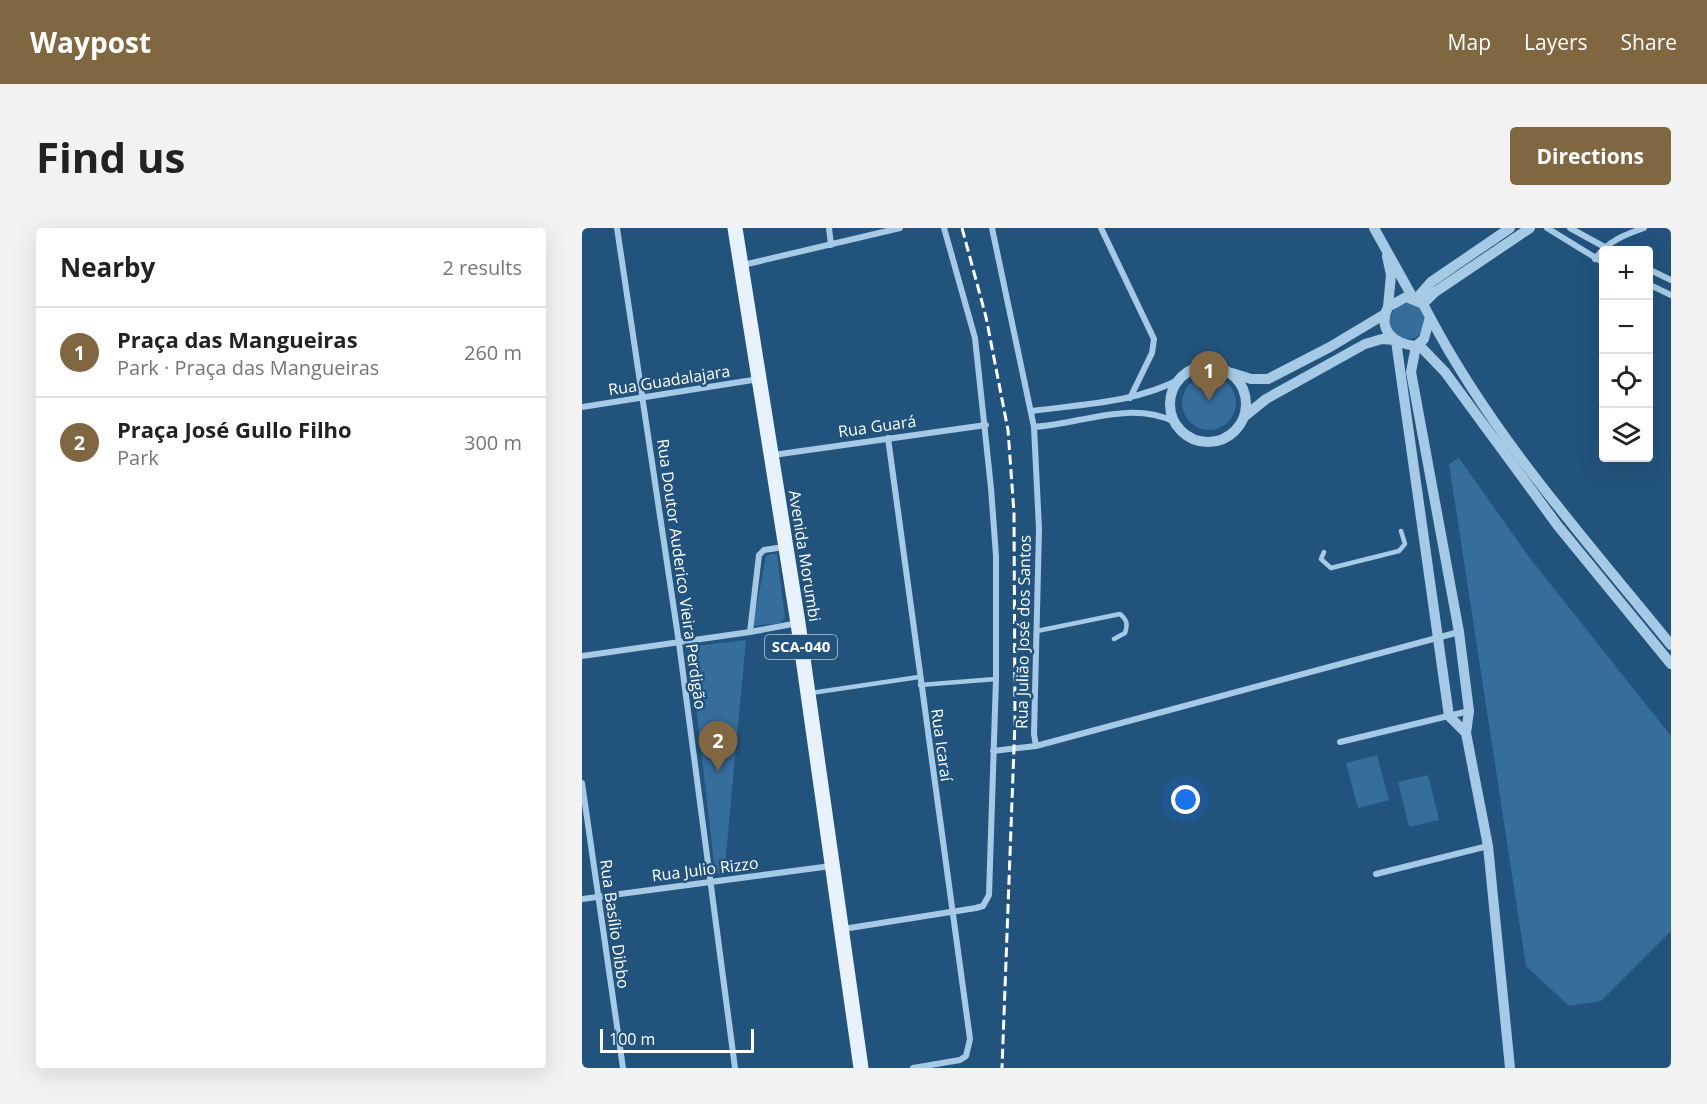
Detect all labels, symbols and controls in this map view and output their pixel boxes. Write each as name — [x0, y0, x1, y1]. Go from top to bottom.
text: Waypost — [30, 23, 151, 61]
text: Map — [1448, 28, 1491, 56]
text: Layers — [1524, 28, 1588, 56]
text: Share — [1621, 28, 1677, 56]
button: Directions — [1510, 127, 1671, 185]
text: Find us — [36, 128, 185, 185]
map controls — [1599, 246, 1653, 462]
button: + — [1599, 246, 1653, 300]
text: Nearby — [60, 249, 155, 285]
text: 2 results — [442, 254, 522, 281]
button: − — [1599, 300, 1653, 354]
text: Praça das Mangueiras — [117, 324, 358, 354]
text: 1 — [74, 339, 85, 366]
text: 260 m — [464, 339, 522, 366]
pin: 1 — [1190, 352, 1228, 401]
text: Park · Praça das Mangueiras — [117, 354, 379, 381]
button: locate — [1599, 354, 1653, 408]
street label: Rua Guadalajara — [607, 360, 731, 400]
button: layers — [1599, 408, 1653, 462]
street label: Rua Guará — [837, 410, 917, 442]
text: Praça José Gullo Filho — [117, 414, 352, 444]
text: 2 — [74, 429, 85, 456]
text: 300 m — [464, 429, 522, 456]
street label: Rua Doutor Auderico Vieira Perdigão — [652, 437, 712, 711]
text: Park — [117, 444, 159, 471]
street label: Avenida Morumbi — [784, 489, 826, 623]
street label: Rua Julião José dos Santos — [1010, 535, 1036, 729]
road number: SCA-040 — [765, 635, 837, 659]
street label: Rua Icaraí — [926, 707, 958, 784]
pin: 2 — [698, 722, 738, 771]
your location — [1171, 785, 1200, 814]
street label: Rua Julio Rizzo — [650, 852, 760, 886]
street label: Rua Basílio Dibbo — [595, 858, 635, 990]
scale bar — [600, 1026, 754, 1054]
text: 100 m — [609, 1028, 655, 1050]

